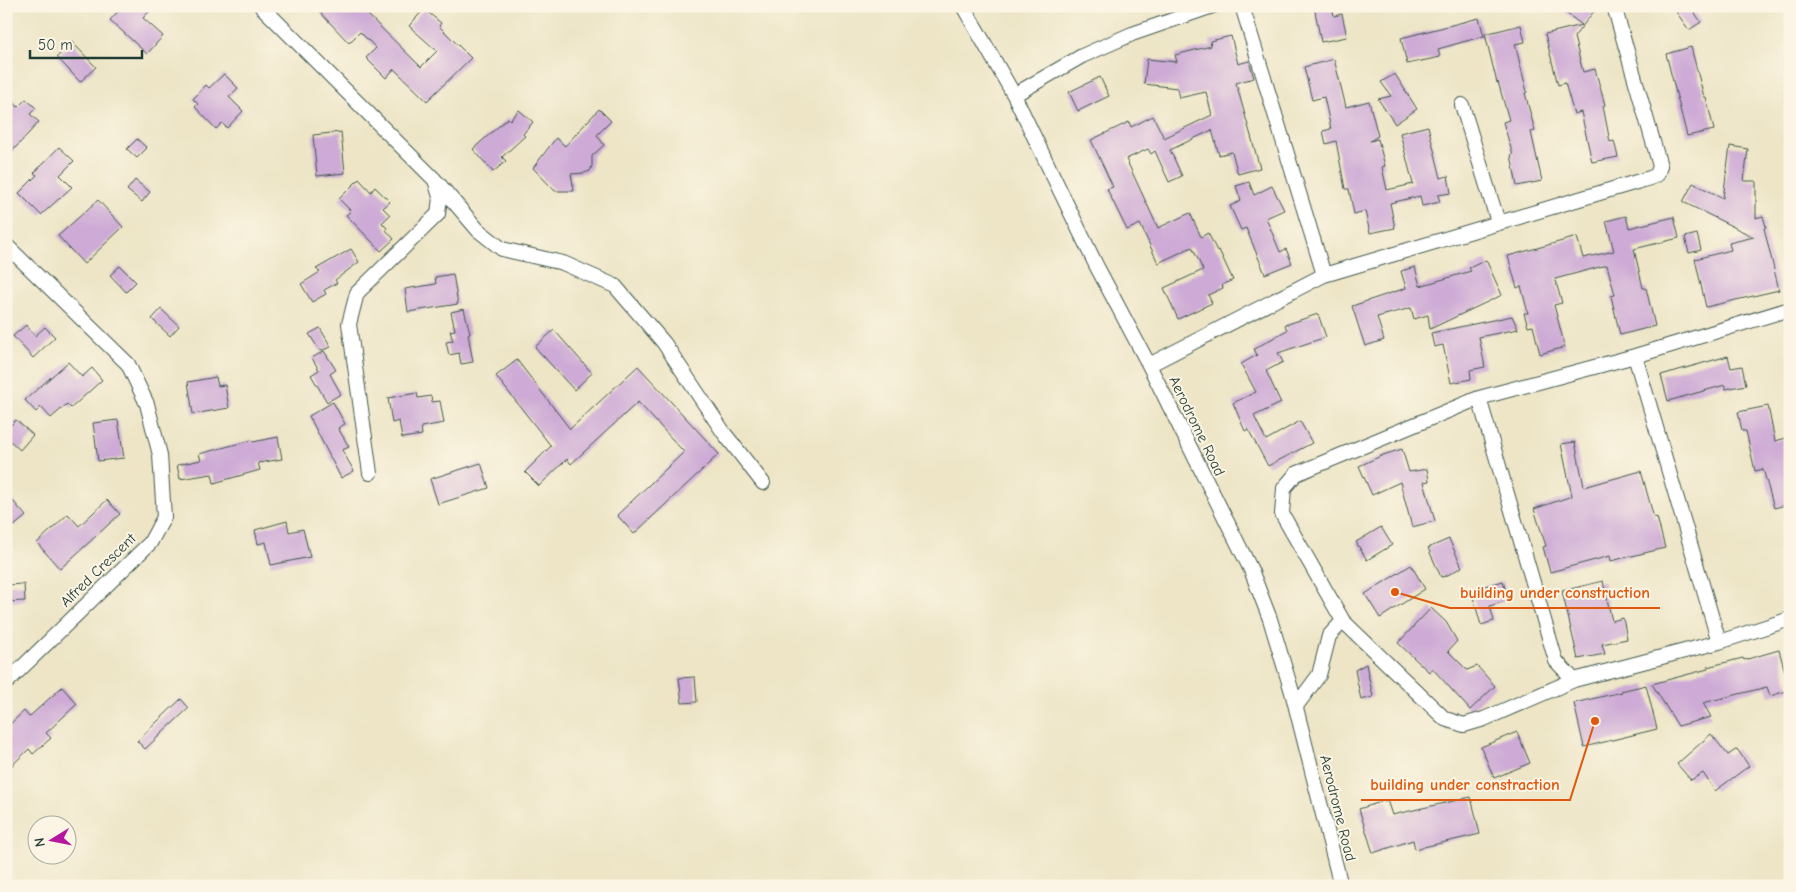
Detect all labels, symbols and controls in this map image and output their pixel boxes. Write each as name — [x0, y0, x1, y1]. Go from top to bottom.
scale bar — [30, 28, 142, 60]
text: 50 m — [38, 36, 73, 54]
street label: Aerodrome Road — [1165, 373, 1229, 479]
street label: Alfred Crescent — [56, 529, 140, 611]
callout: building under construction — [1450, 577, 1660, 608]
text: building under construction — [1460, 584, 1650, 602]
street label: Aerodrome Road — [1316, 753, 1360, 863]
callout: building under constraction — [1361, 769, 1570, 800]
text: building under constraction — [1370, 776, 1560, 794]
north arrow — [28, 814, 78, 864]
text: N — [31, 836, 49, 848]

